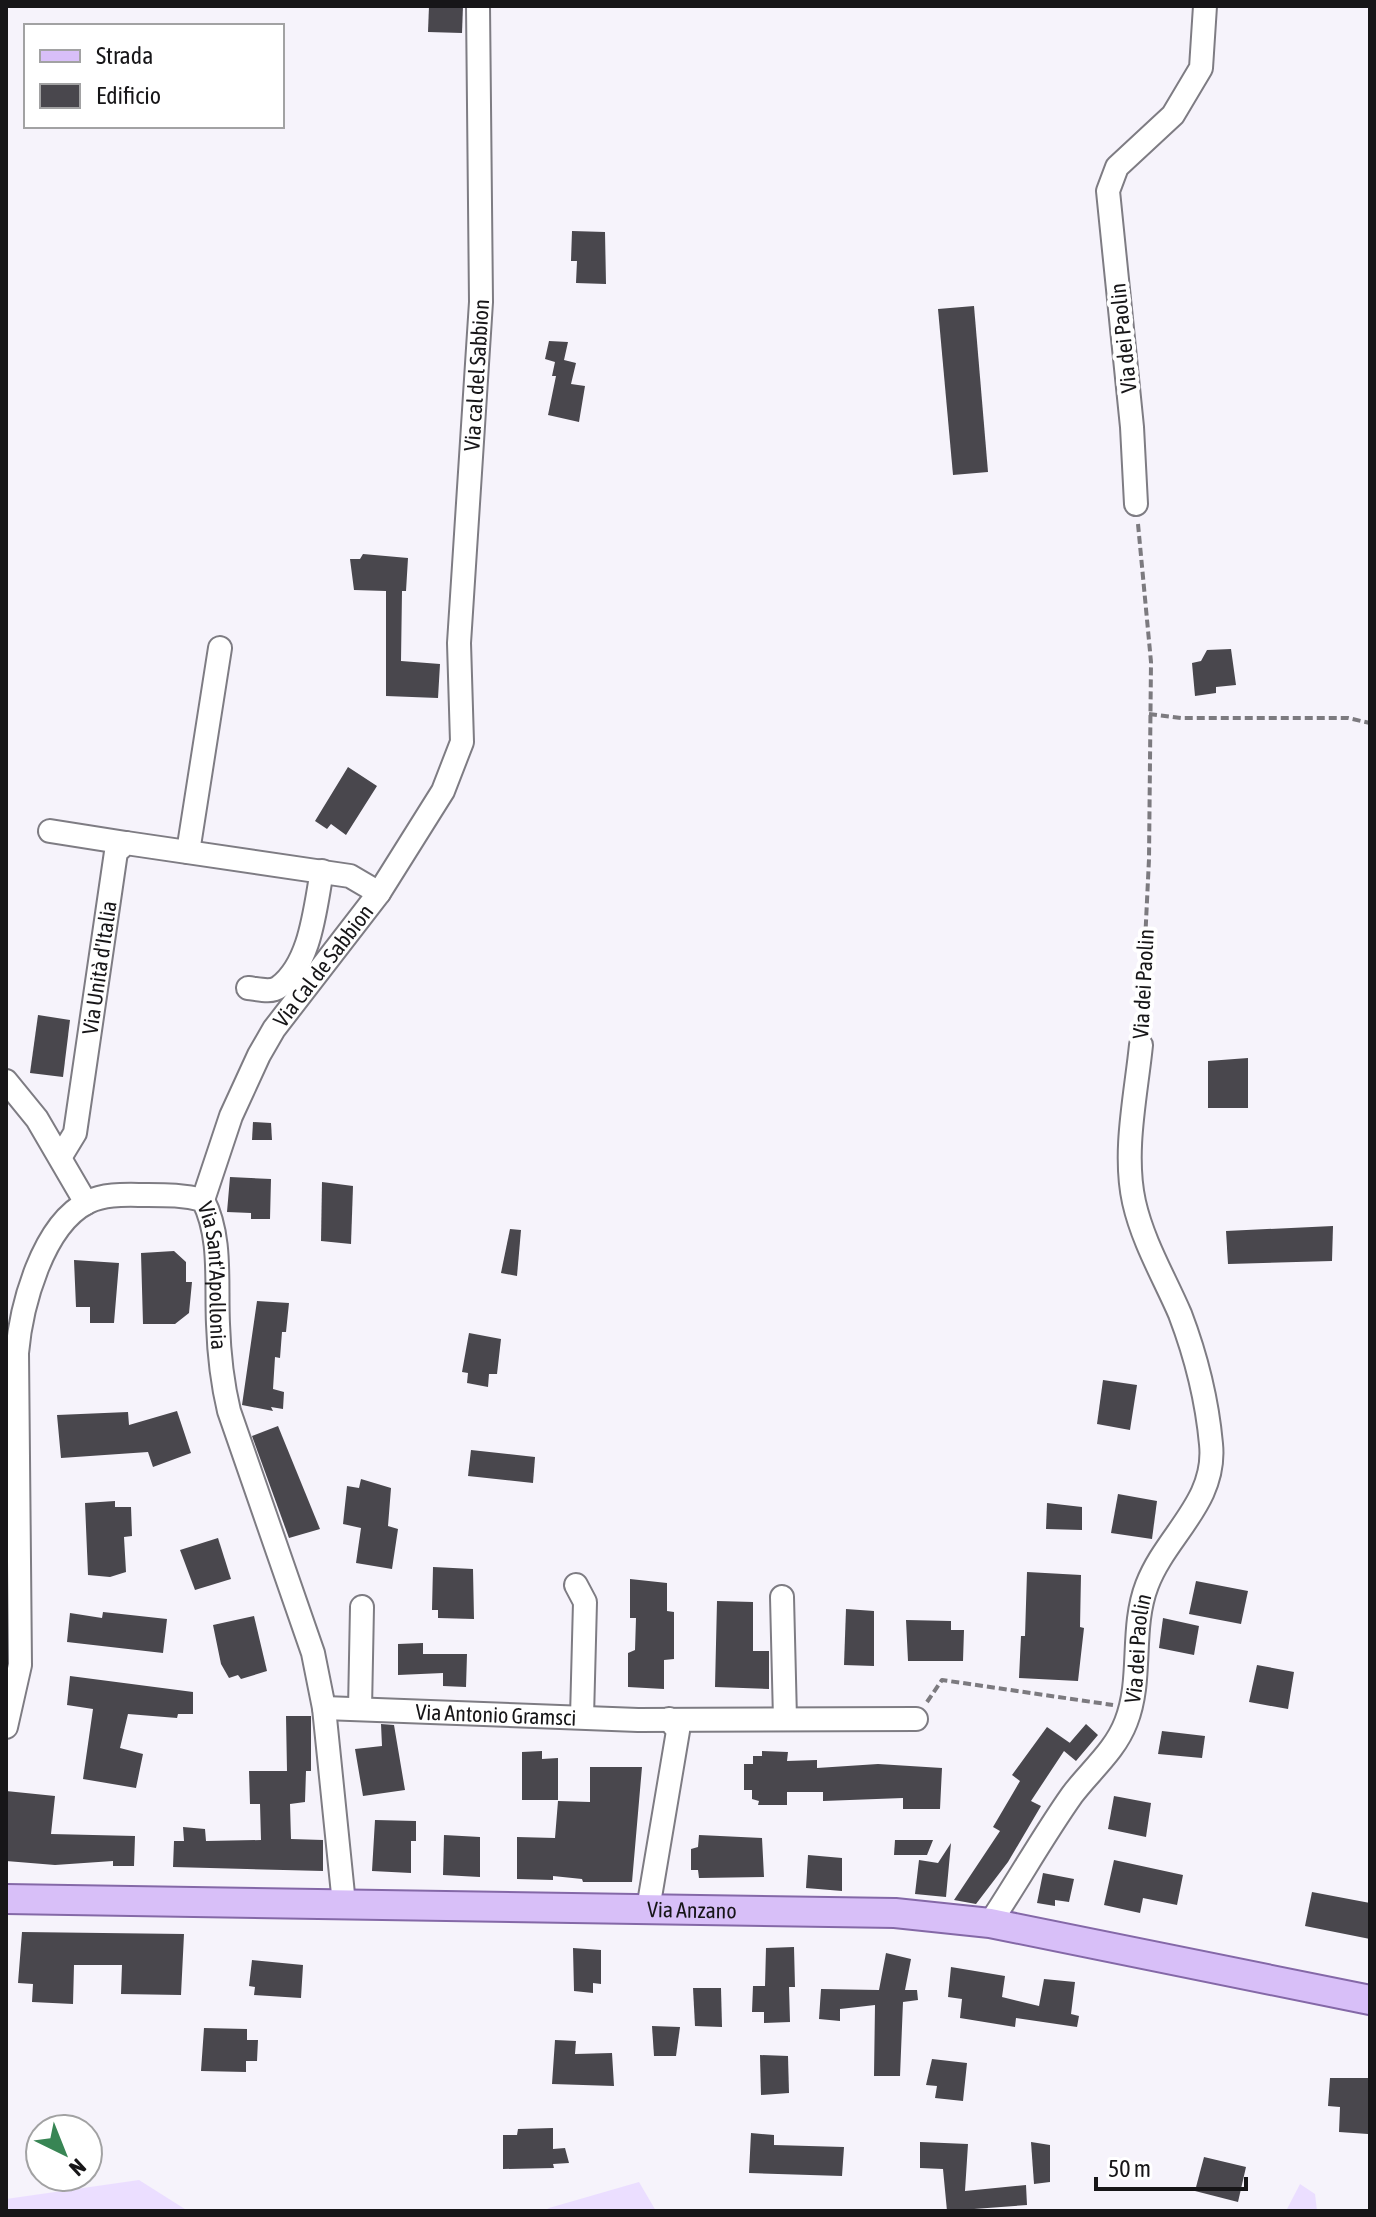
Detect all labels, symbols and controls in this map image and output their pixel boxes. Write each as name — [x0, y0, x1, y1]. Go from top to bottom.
legend — [24, 24, 284, 128]
text: Strada — [96, 42, 153, 69]
text: Edificio — [96, 82, 161, 109]
street label: Via dei Paolin — [1104, 282, 1142, 394]
street label: Via cal del Sabbion — [458, 298, 494, 452]
street label: Via Unità d'Italia — [77, 899, 122, 1036]
street label: Via Cal de Sabbion — [268, 899, 379, 1032]
street label: Via dei Paolin — [1127, 928, 1159, 1040]
street label: Via Sant'Apollonia — [192, 1198, 232, 1350]
street label: Via dei Paolin — [1119, 1591, 1156, 1705]
street label: Via Antonio Gramsci — [415, 1699, 577, 1731]
street label: Via Anzano — [647, 1896, 737, 1924]
north arrow — [24, 2113, 104, 2193]
scale bar — [1096, 2141, 1246, 2191]
text: N — [64, 2154, 91, 2182]
text: 50 m — [1108, 2155, 1151, 2182]

